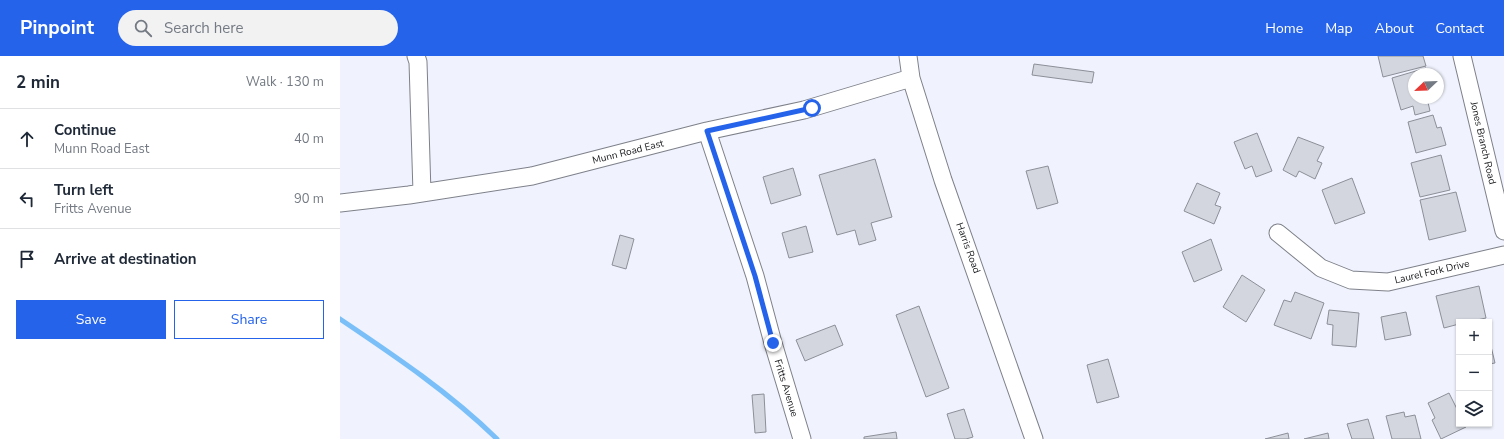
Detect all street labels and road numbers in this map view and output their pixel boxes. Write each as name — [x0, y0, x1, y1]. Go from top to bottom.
street label: Jones Branch Road — [1466, 99, 1499, 186]
street label: Munn Road East — [591, 136, 666, 168]
street label: Harris Road — [952, 221, 984, 275]
street label: Laurel Fork Drive — [1393, 257, 1471, 287]
street label: Fritts Avenue — [771, 357, 801, 419]

